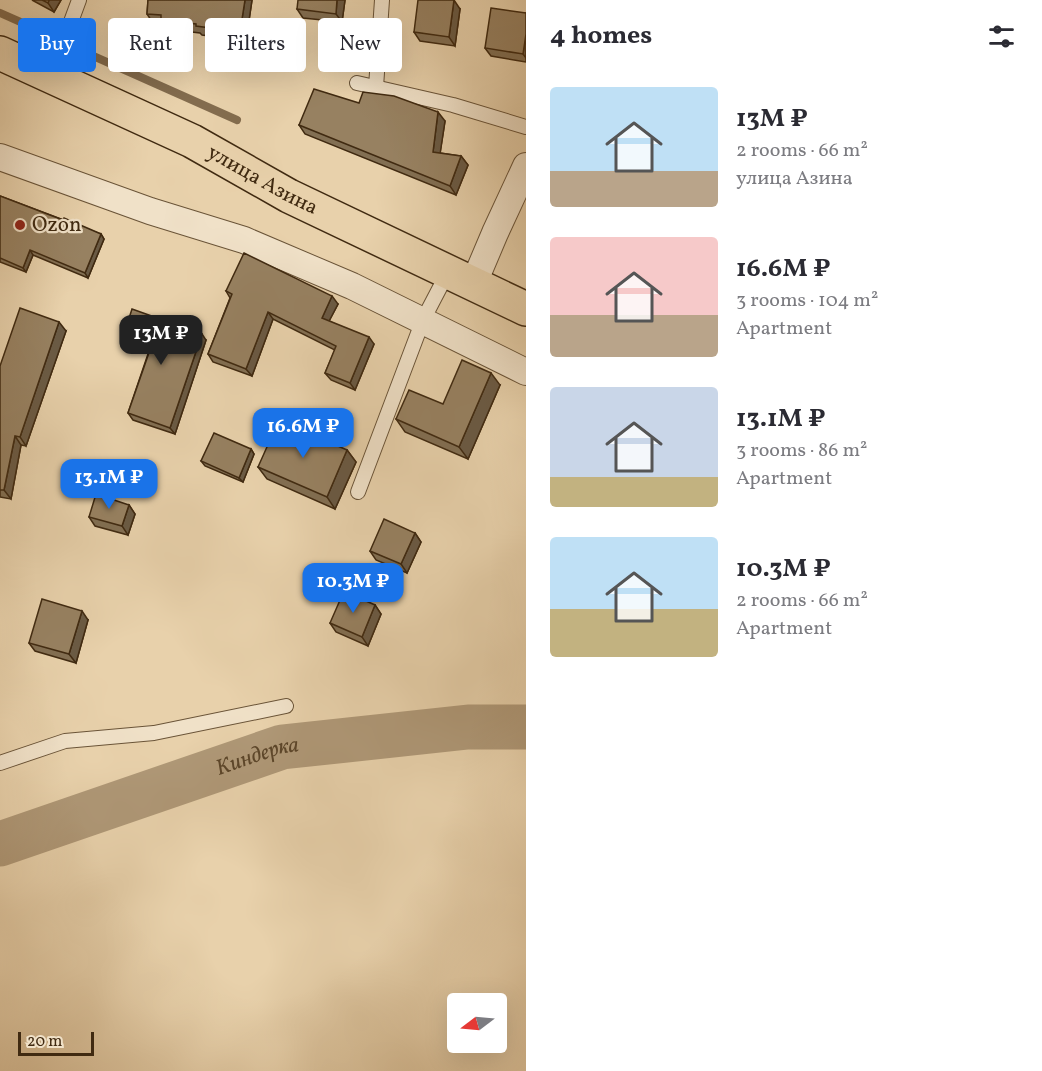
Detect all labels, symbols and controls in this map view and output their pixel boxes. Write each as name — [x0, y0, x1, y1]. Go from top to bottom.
chip: Buy — [18, 18, 96, 72]
chip: Rent — [108, 18, 193, 72]
chip: Filters — [205, 18, 306, 72]
chip: New — [318, 18, 402, 72]
text: 4 homes — [550, 18, 652, 54]
icon: filters — [985, 20, 1018, 53]
text: 13M ₽ — [736, 101, 808, 137]
icon: home — [598, 111, 670, 183]
text: 2 rooms · 66 m² — [736, 137, 868, 165]
street label: улица Азина — [202, 138, 323, 222]
text: улица Азина — [736, 165, 853, 193]
place label: Ozon — [32, 211, 82, 240]
marker: Ozon — [13, 218, 27, 232]
text: 16.6M ₽ — [736, 251, 831, 287]
icon: home — [598, 261, 670, 333]
text: 3 rooms · 104 m² — [736, 287, 878, 315]
pin: 13M ₽ — [119, 315, 203, 366]
text: Apartment — [736, 315, 832, 343]
text: 13M ₽ — [133, 320, 189, 348]
text: 13.1M ₽ — [736, 401, 826, 437]
pin: 16.6M ₽ — [248, 408, 358, 459]
icon: home — [598, 411, 670, 483]
text: 16.6M ₽ — [267, 413, 339, 441]
text: 3 rooms · 86 m² — [736, 437, 867, 465]
pin: 13.1M ₽ — [54, 459, 164, 510]
text: 13.1M ₽ — [75, 464, 144, 492]
text: Apartment — [736, 465, 832, 493]
text: 10.3M ₽ — [736, 551, 831, 587]
icon: home — [598, 561, 670, 633]
pin: 10.3M ₽ — [298, 563, 408, 614]
text: 10.3M ₽ — [317, 568, 389, 596]
text: 2 rooms · 66 m² — [736, 587, 868, 615]
text: Apartment — [736, 615, 832, 643]
water label: Киндерка — [211, 730, 300, 784]
north arrow — [447, 993, 507, 1053]
map controls — [447, 993, 507, 1053]
scale bar — [18, 1029, 94, 1056]
text: 20 m — [27, 1031, 62, 1053]

